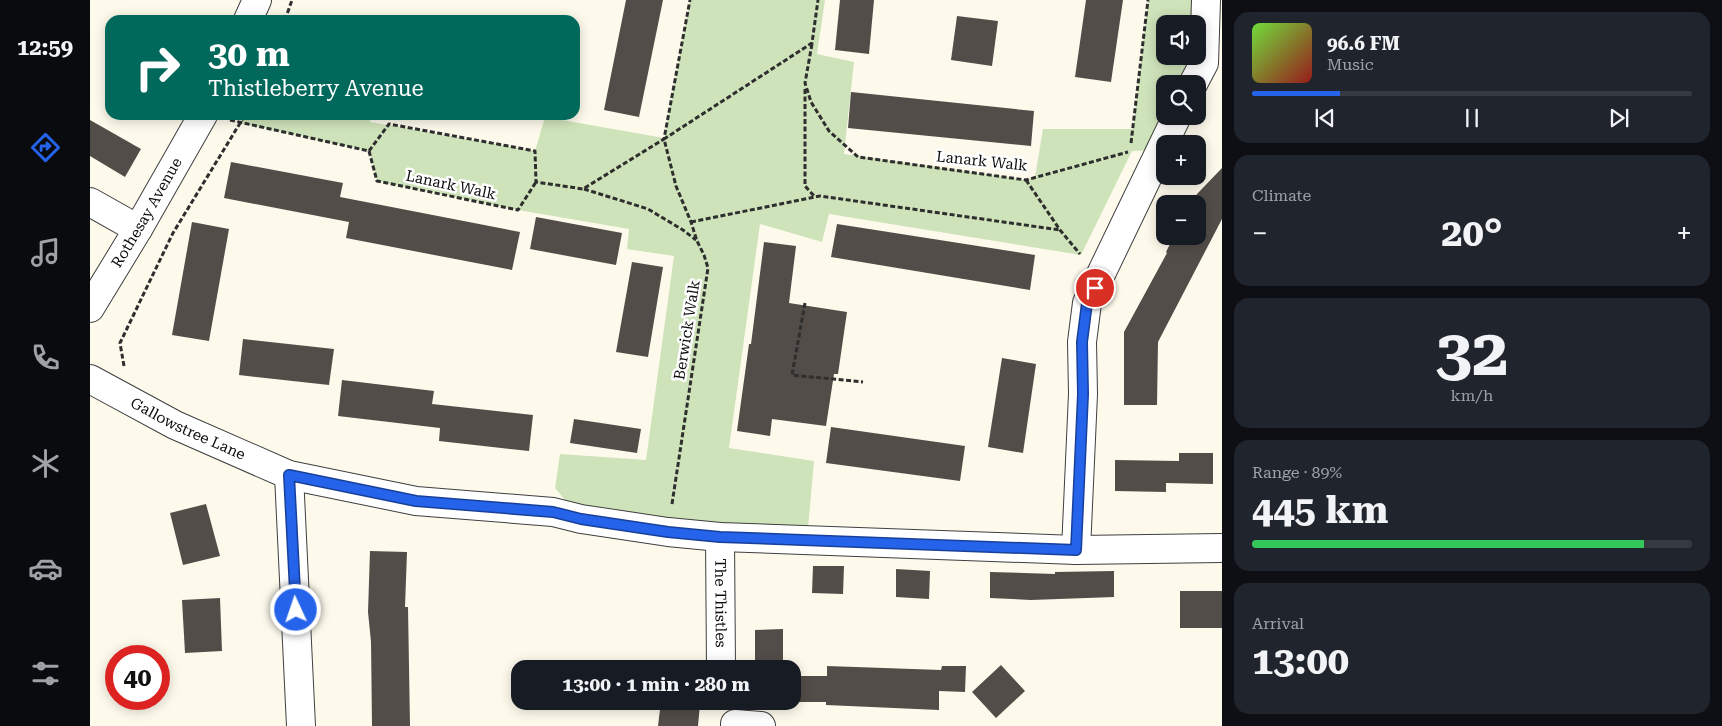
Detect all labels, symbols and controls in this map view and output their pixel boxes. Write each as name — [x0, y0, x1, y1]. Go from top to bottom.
map controls — [1156, 15, 1206, 245]
button: sound — [1156, 15, 1206, 65]
text: 96.6 FM — [1327, 32, 1400, 55]
text: 30 m — [208, 34, 290, 75]
text: 12:59 — [17, 35, 73, 60]
icon: right — [125, 35, 190, 100]
text: Music — [1327, 55, 1374, 74]
button: search — [1156, 75, 1206, 125]
text: Thistleberry Avenue — [208, 76, 424, 101]
icon: previous — [1311, 104, 1339, 132]
icon: pause — [1458, 104, 1486, 132]
icon: next — [1605, 104, 1633, 132]
icon: directions — [28, 130, 63, 165]
button: + — [1156, 135, 1206, 185]
street label: Lanark Walk — [935, 147, 1029, 175]
street label: Rothesay Avenue — [108, 154, 186, 271]
street label: Lanark Walk — [404, 167, 498, 203]
text: Climate — [1252, 186, 1311, 205]
button: − — [1156, 195, 1206, 245]
text: 20° — [1441, 211, 1503, 255]
text: − — [1252, 217, 1268, 250]
text: + — [1676, 217, 1692, 250]
icon: music — [28, 235, 63, 270]
pin — [1074, 267, 1116, 309]
icon: arrive — [1081, 274, 1109, 302]
street label: Berwick Walk — [670, 278, 704, 381]
text: 32 — [1436, 315, 1508, 391]
icon: phone — [28, 340, 63, 375]
text: km/h — [1451, 386, 1493, 405]
street label: Gallowstree Lane — [127, 394, 248, 464]
icon: climate — [28, 446, 63, 481]
text: Range · 89% — [1252, 463, 1342, 482]
text: 445 km — [1252, 488, 1388, 532]
icon: car — [28, 551, 63, 586]
street label: The Thistles — [711, 558, 730, 648]
position arrow — [269, 583, 321, 635]
text: Arrival — [1252, 614, 1304, 633]
text: 13:00 — [1252, 639, 1349, 683]
speed limit sign: 40 — [105, 645, 170, 710]
icon: filters — [28, 656, 63, 691]
text: 13:00 · 1 min · 280 m — [562, 673, 750, 696]

